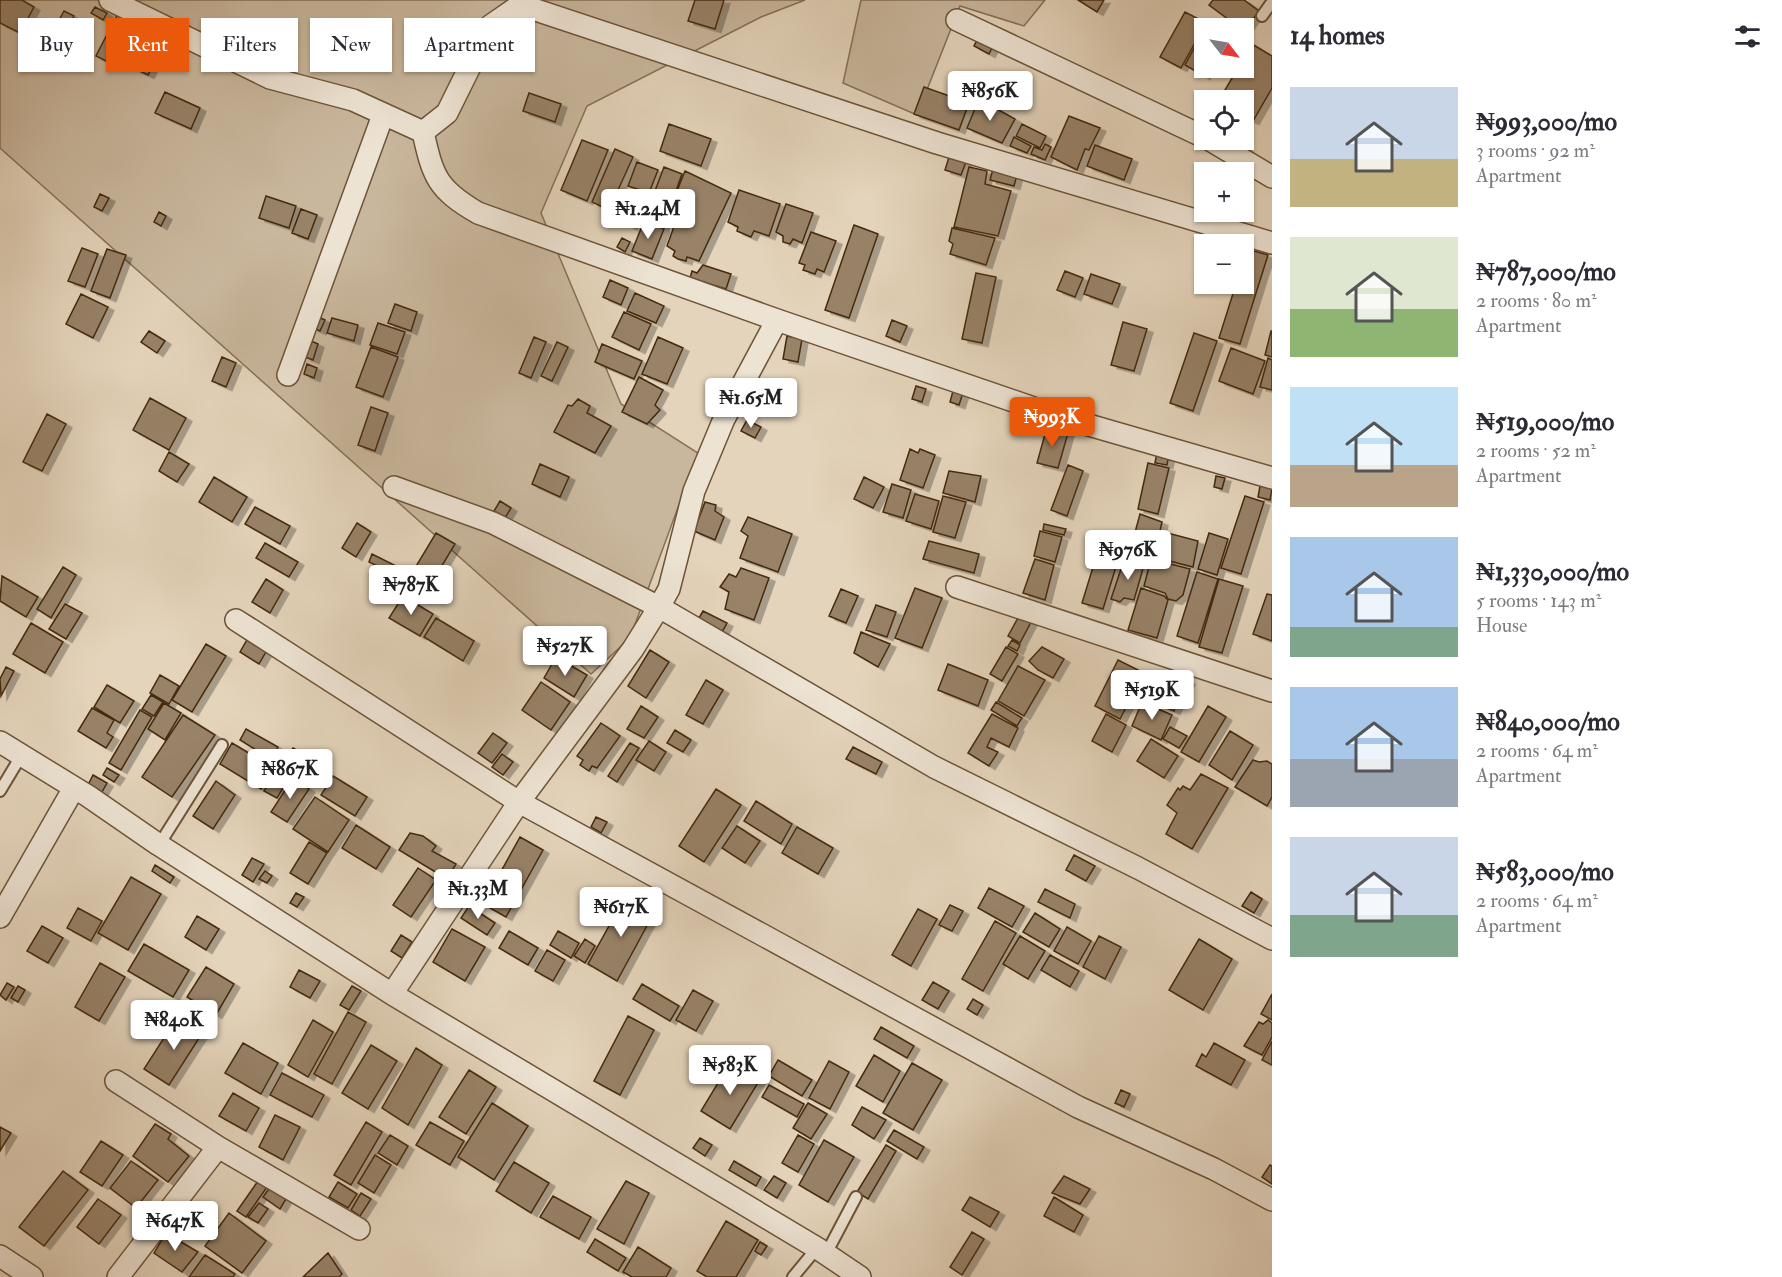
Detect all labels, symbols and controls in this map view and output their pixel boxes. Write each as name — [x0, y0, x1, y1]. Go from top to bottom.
chip: Buy — [18, 18, 94, 72]
chip: Rent — [106, 18, 189, 72]
chip: Filters — [201, 18, 298, 72]
chip: New — [310, 18, 392, 72]
chip: Apartment — [404, 18, 535, 72]
north arrow — [1194, 18, 1254, 78]
map controls — [1194, 18, 1254, 294]
text: 14 homes — [1290, 20, 1385, 52]
icon: filters — [1731, 20, 1764, 53]
pin: ₦856K — [948, 71, 1032, 122]
text: ₦856K — [962, 78, 1018, 103]
button: locate — [1194, 90, 1254, 150]
text: ₦993,000/mo — [1476, 106, 1617, 138]
icon: home — [1338, 111, 1410, 183]
text: 3 rooms · 92 m² — [1476, 138, 1595, 163]
button: + — [1194, 162, 1254, 222]
text: Apartment — [1476, 163, 1561, 188]
pin: ₦1.24M — [599, 189, 697, 240]
text: ₦1.24M — [615, 196, 681, 221]
button: − — [1194, 234, 1254, 294]
text: ₦787,000/mo — [1476, 256, 1616, 288]
icon: home — [1338, 261, 1410, 333]
text: 2 rooms · 80 m² — [1476, 288, 1597, 313]
text: Apartment — [1476, 313, 1561, 338]
pin: ₦1.65M — [702, 378, 800, 429]
text: ₦1.65M — [719, 385, 783, 410]
pin: ₦993K — [1010, 397, 1094, 448]
text: ₦993K — [1024, 404, 1080, 429]
text: ₦519,000/mo — [1476, 406, 1614, 438]
icon: home — [1338, 411, 1410, 483]
text: 2 rooms · 52 m² — [1476, 438, 1596, 463]
text: Apartment — [1476, 463, 1561, 488]
pin: ₦976K — [1086, 530, 1170, 581]
text: ₦976K — [1099, 537, 1157, 562]
text: ₦1,330,000/mo — [1476, 556, 1629, 588]
icon: home — [1338, 561, 1410, 633]
pin: ₦787K — [369, 565, 453, 616]
text: ₦787K — [383, 572, 439, 597]
text: 5 rooms · 143 m² — [1476, 588, 1601, 613]
text: House — [1476, 613, 1527, 638]
pin: ₦527K — [523, 626, 607, 677]
text: ₦527K — [537, 633, 593, 658]
pin: ₦519K — [1110, 670, 1194, 721]
text: ₦519K — [1125, 677, 1179, 702]
text: ₦840,000/mo — [1476, 706, 1620, 738]
icon: home — [1338, 711, 1410, 783]
text: 2 rooms · 64 m² — [1476, 738, 1598, 763]
pin: ₦867K — [248, 749, 332, 800]
text: ₦867K — [261, 756, 319, 781]
text: Apartment — [1476, 763, 1561, 788]
text: ₦583,000/mo — [1476, 856, 1614, 888]
icon: home — [1338, 861, 1410, 933]
pin: ₦1.33M — [429, 869, 527, 920]
text: ₦1.33M — [448, 876, 508, 901]
pin: ₦617K — [579, 887, 663, 938]
text: 2 rooms · 64 m² — [1476, 888, 1598, 913]
text: ₦617K — [594, 894, 648, 919]
text: Apartment — [1476, 913, 1561, 938]
pin: ₦840K — [132, 1000, 216, 1051]
text: ₦840K — [145, 1007, 203, 1032]
pin: ₦583K — [688, 1045, 772, 1096]
text: ₦583K — [703, 1052, 757, 1077]
pin: ₦647K — [133, 1201, 217, 1252]
text: ₦647K — [146, 1208, 204, 1233]

